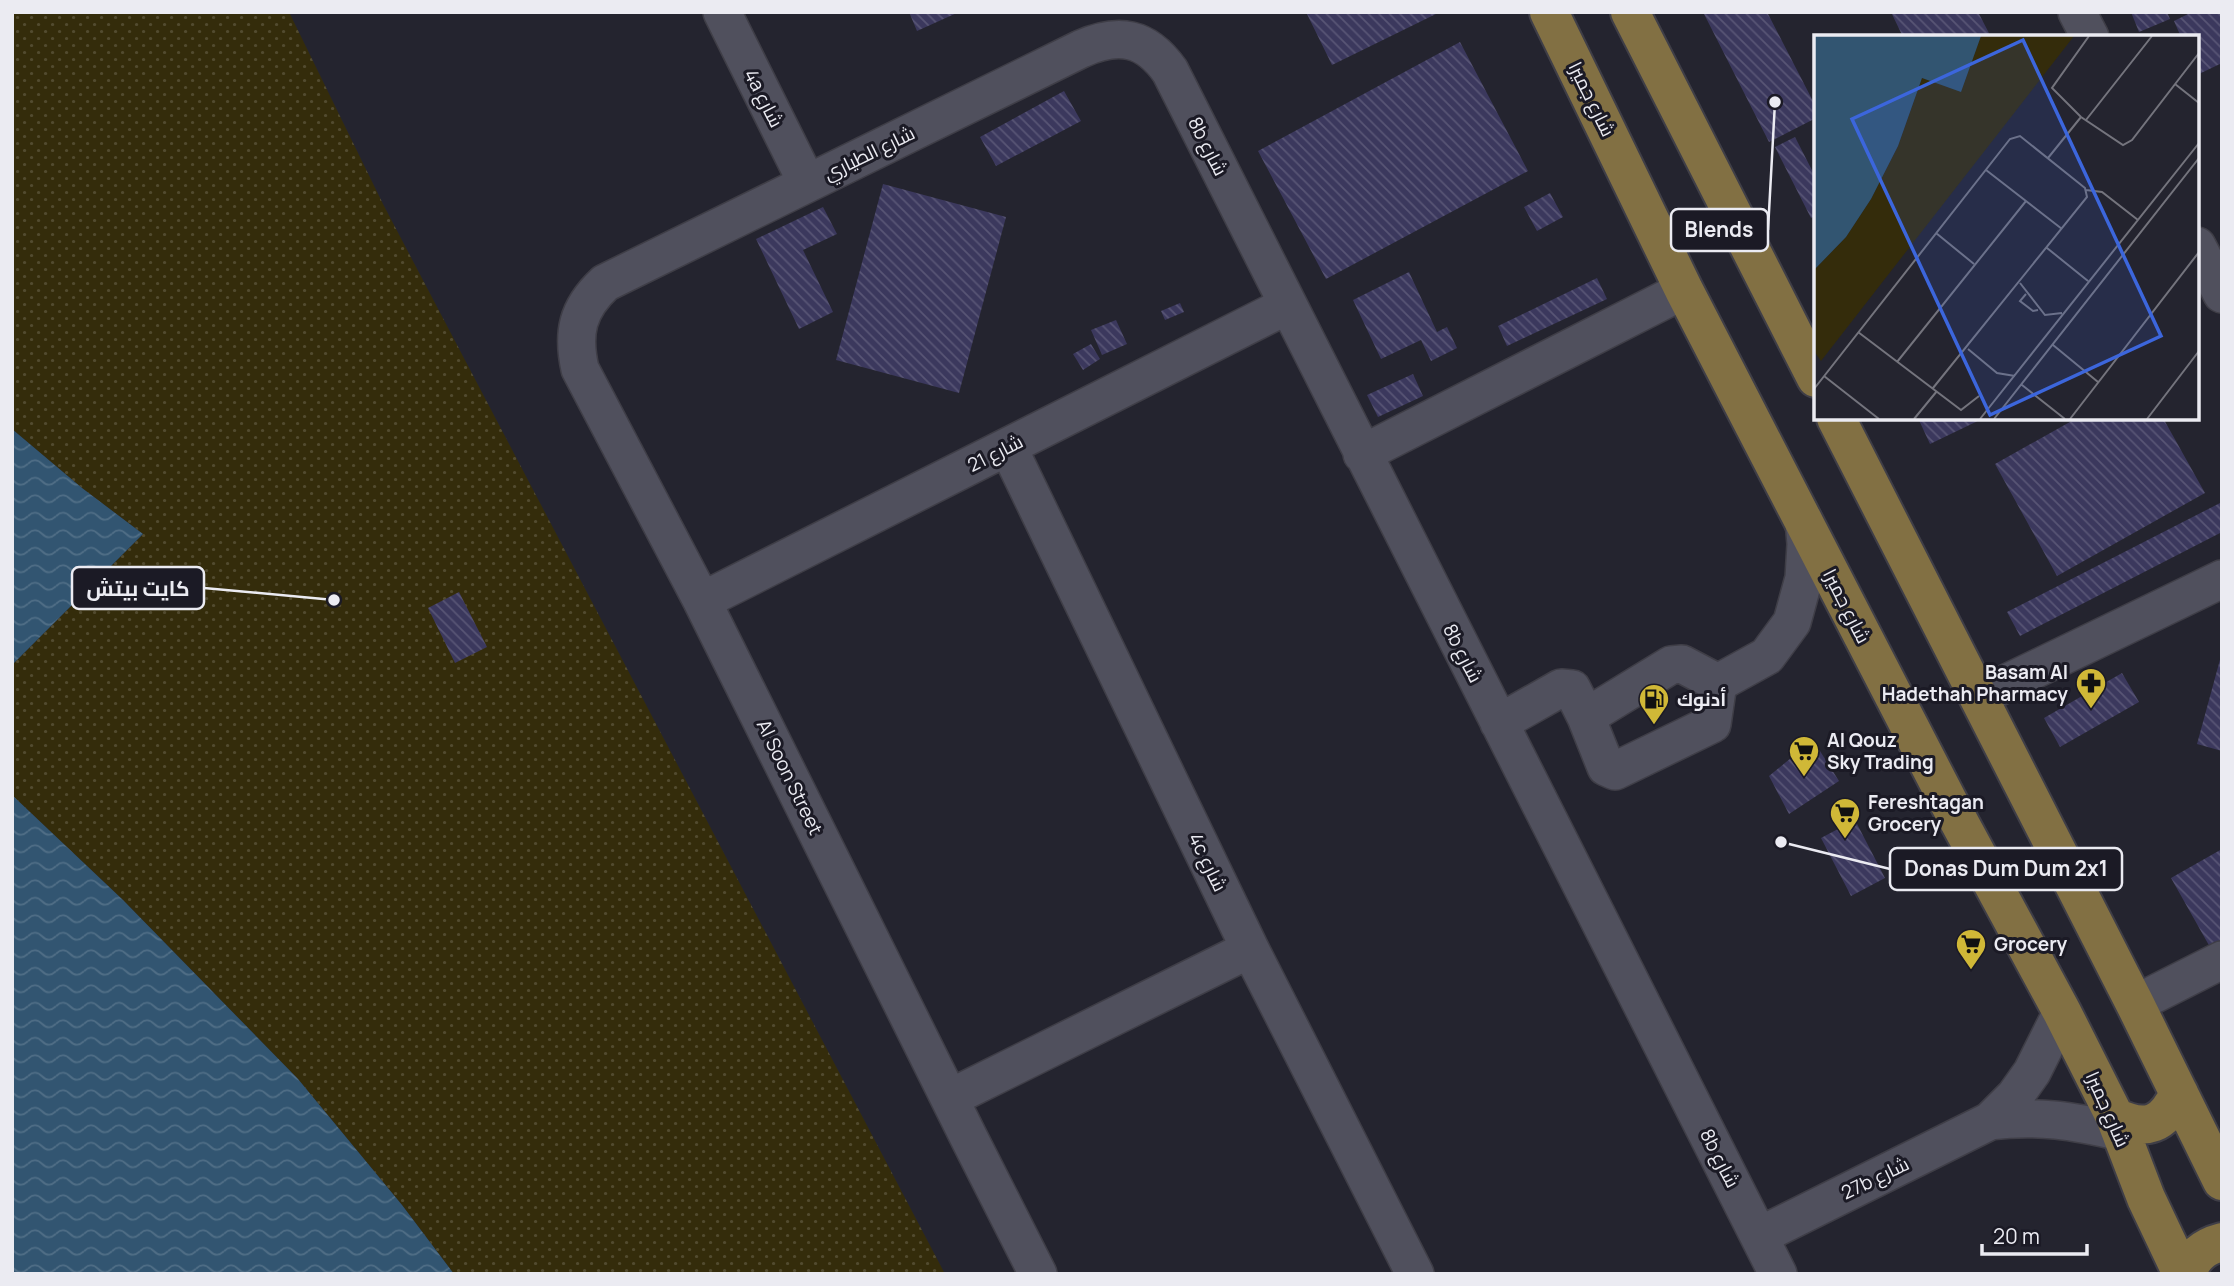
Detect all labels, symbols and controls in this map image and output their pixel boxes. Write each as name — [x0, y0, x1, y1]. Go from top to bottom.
inset map — [1814, 35, 2199, 420]
street label: شارع جميرا — [1562, 57, 1621, 141]
street label: 4a شارع — [737, 64, 790, 132]
street label: 8b شارع — [1181, 112, 1234, 180]
street label: شارع الطياري — [819, 120, 920, 188]
callout: Blends — [1671, 209, 1768, 251]
text: Blends — [1685, 215, 1753, 243]
street label: شارع 21 — [963, 428, 1028, 479]
street label: شارع جميرا — [1816, 564, 1877, 648]
callout: كايت بيتش — [72, 567, 204, 609]
text: كايت بيتش — [86, 574, 190, 602]
street label: 8b شارع — [1436, 619, 1489, 687]
place label: Basam Al Hadethah Pharmacy — [1882, 659, 2068, 707]
pharmacy icon: Basam Al Hadethah Pharmacy — [2074, 666, 2108, 710]
fuel station icon: أدنوك — [1637, 682, 1671, 726]
place label: أدنوك — [1677, 686, 1726, 712]
street label: Al Soon Street — [751, 715, 829, 839]
place label: Al Qouz Sky Trading — [1827, 727, 1934, 775]
supermarket icon: Al Qouz Sky Trading — [1787, 734, 1821, 778]
place label: Fereshtagan Grocery — [1868, 789, 1984, 837]
supermarket icon: Fereshtagan Grocery — [1828, 796, 1862, 840]
street label: 4c شارع — [1182, 828, 1233, 896]
callout: Donas Dum Dum 2x1 — [1890, 848, 2122, 890]
text: Donas Dum Dum 2x1 — [1904, 854, 2108, 882]
supermarket icon: Grocery — [1954, 927, 1988, 971]
place label: Grocery — [1994, 931, 2067, 957]
street label: شارع جميرا — [2079, 1067, 2136, 1151]
street label: 8b شارع — [1693, 1124, 1746, 1192]
street label: 27b شارع — [1837, 1150, 1914, 1206]
scale bar — [1982, 1212, 2087, 1256]
text: 20 m — [1993, 1222, 2040, 1250]

